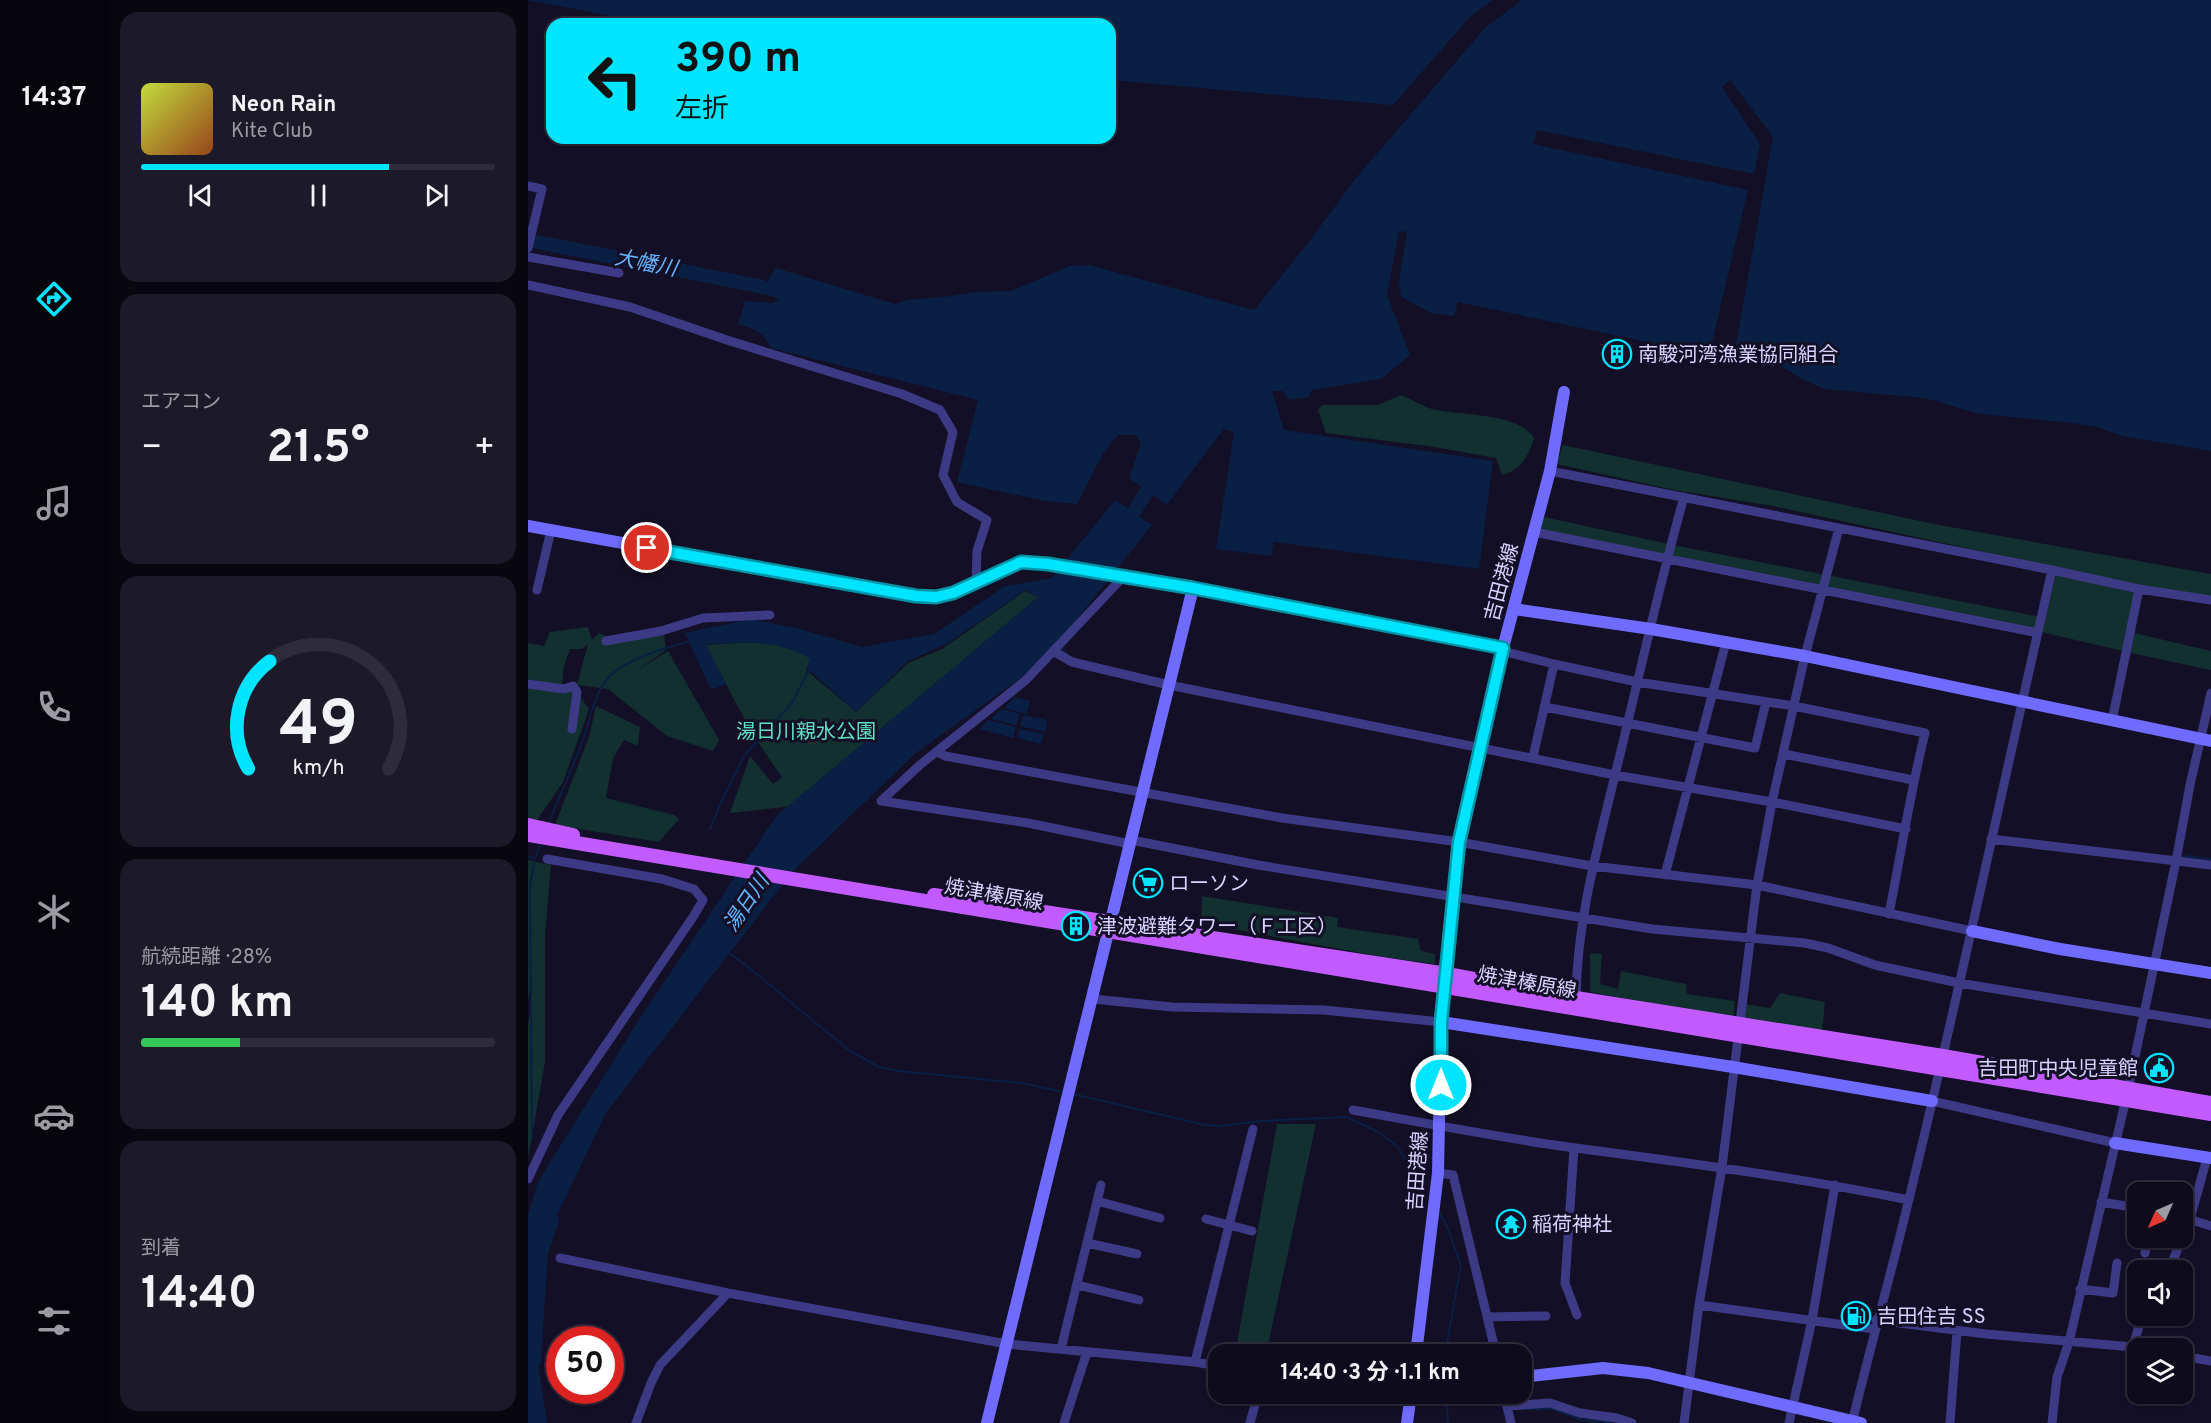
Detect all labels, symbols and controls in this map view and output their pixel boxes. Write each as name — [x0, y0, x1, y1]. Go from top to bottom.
text: 390 m — [675, 34, 801, 87]
icon: left — [576, 42, 654, 120]
text: 14:37 — [22, 81, 86, 115]
text: Neon Rain — [231, 92, 336, 119]
text: 左折 — [675, 93, 729, 127]
text: Kite Club — [231, 119, 313, 145]
icon: previous — [184, 179, 217, 212]
icon: pause — [302, 179, 335, 212]
icon: next — [420, 179, 453, 212]
water label: 大幡川 — [612, 245, 681, 284]
icon: directions — [33, 278, 75, 320]
building icon: 南駿河湾漁業協同組合 — [1601, 338, 1633, 370]
place label: 南駿河湾漁業協同組合 — [1638, 343, 1838, 369]
text: エアコン — [141, 390, 221, 416]
text: 21.5° — [267, 421, 369, 478]
text: − — [141, 428, 162, 470]
text: + — [474, 428, 495, 470]
icon: music — [33, 482, 75, 524]
pin — [621, 522, 672, 573]
icon: arrive — [630, 531, 663, 564]
street label: 吉田港線 — [1480, 541, 1526, 625]
icon: phone — [33, 686, 75, 728]
text: 49 — [279, 688, 357, 767]
park label: 湯日川親水公園 — [736, 720, 876, 746]
text: km/h — [292, 755, 344, 782]
supermarket icon: ローソン — [1132, 867, 1164, 899]
water label: 湯日川 — [718, 869, 777, 938]
place label: ローソン — [1169, 872, 1249, 898]
street label: 焼津榛原線 — [942, 874, 1045, 917]
icon: climate — [33, 891, 75, 933]
building icon: 津波避難タワー（Ｆ工区） — [1060, 910, 1092, 942]
place label: 津波避難タワー（Ｆ工区） — [1097, 915, 1337, 941]
text: 航続距離 · 28% — [141, 945, 272, 971]
street label: 焼津榛原線 — [1475, 962, 1578, 1005]
text: 140 km — [141, 976, 293, 1033]
public building icon: 吉田町中央児童館 — [2143, 1052, 2175, 1084]
position arrow — [1409, 1053, 1473, 1117]
place label: 吉田町中央児童館 — [1978, 1057, 2138, 1083]
icon: car — [33, 1095, 75, 1137]
street label: 吉田港線 — [1403, 1130, 1435, 1212]
north arrow — [2127, 1182, 2193, 1248]
map controls — [2127, 1182, 2193, 1404]
temple icon: 稲荷神社 — [1495, 1208, 1527, 1240]
place label: 稲荷神社 — [1532, 1213, 1612, 1239]
text: 到着 — [141, 1236, 181, 1262]
button: sound — [2127, 1260, 2193, 1326]
text: 14:40 — [141, 1267, 257, 1324]
icon: filters — [33, 1300, 75, 1342]
fuel station icon: 吉田住吉 SS — [1840, 1300, 1872, 1332]
place label: 吉田住吉 SS — [1877, 1305, 1986, 1331]
speed limit sign: 50 — [546, 1326, 624, 1404]
button: layers — [2127, 1338, 2193, 1404]
text: 14:40 · 3 分 · 1.1 km — [1280, 1360, 1460, 1387]

